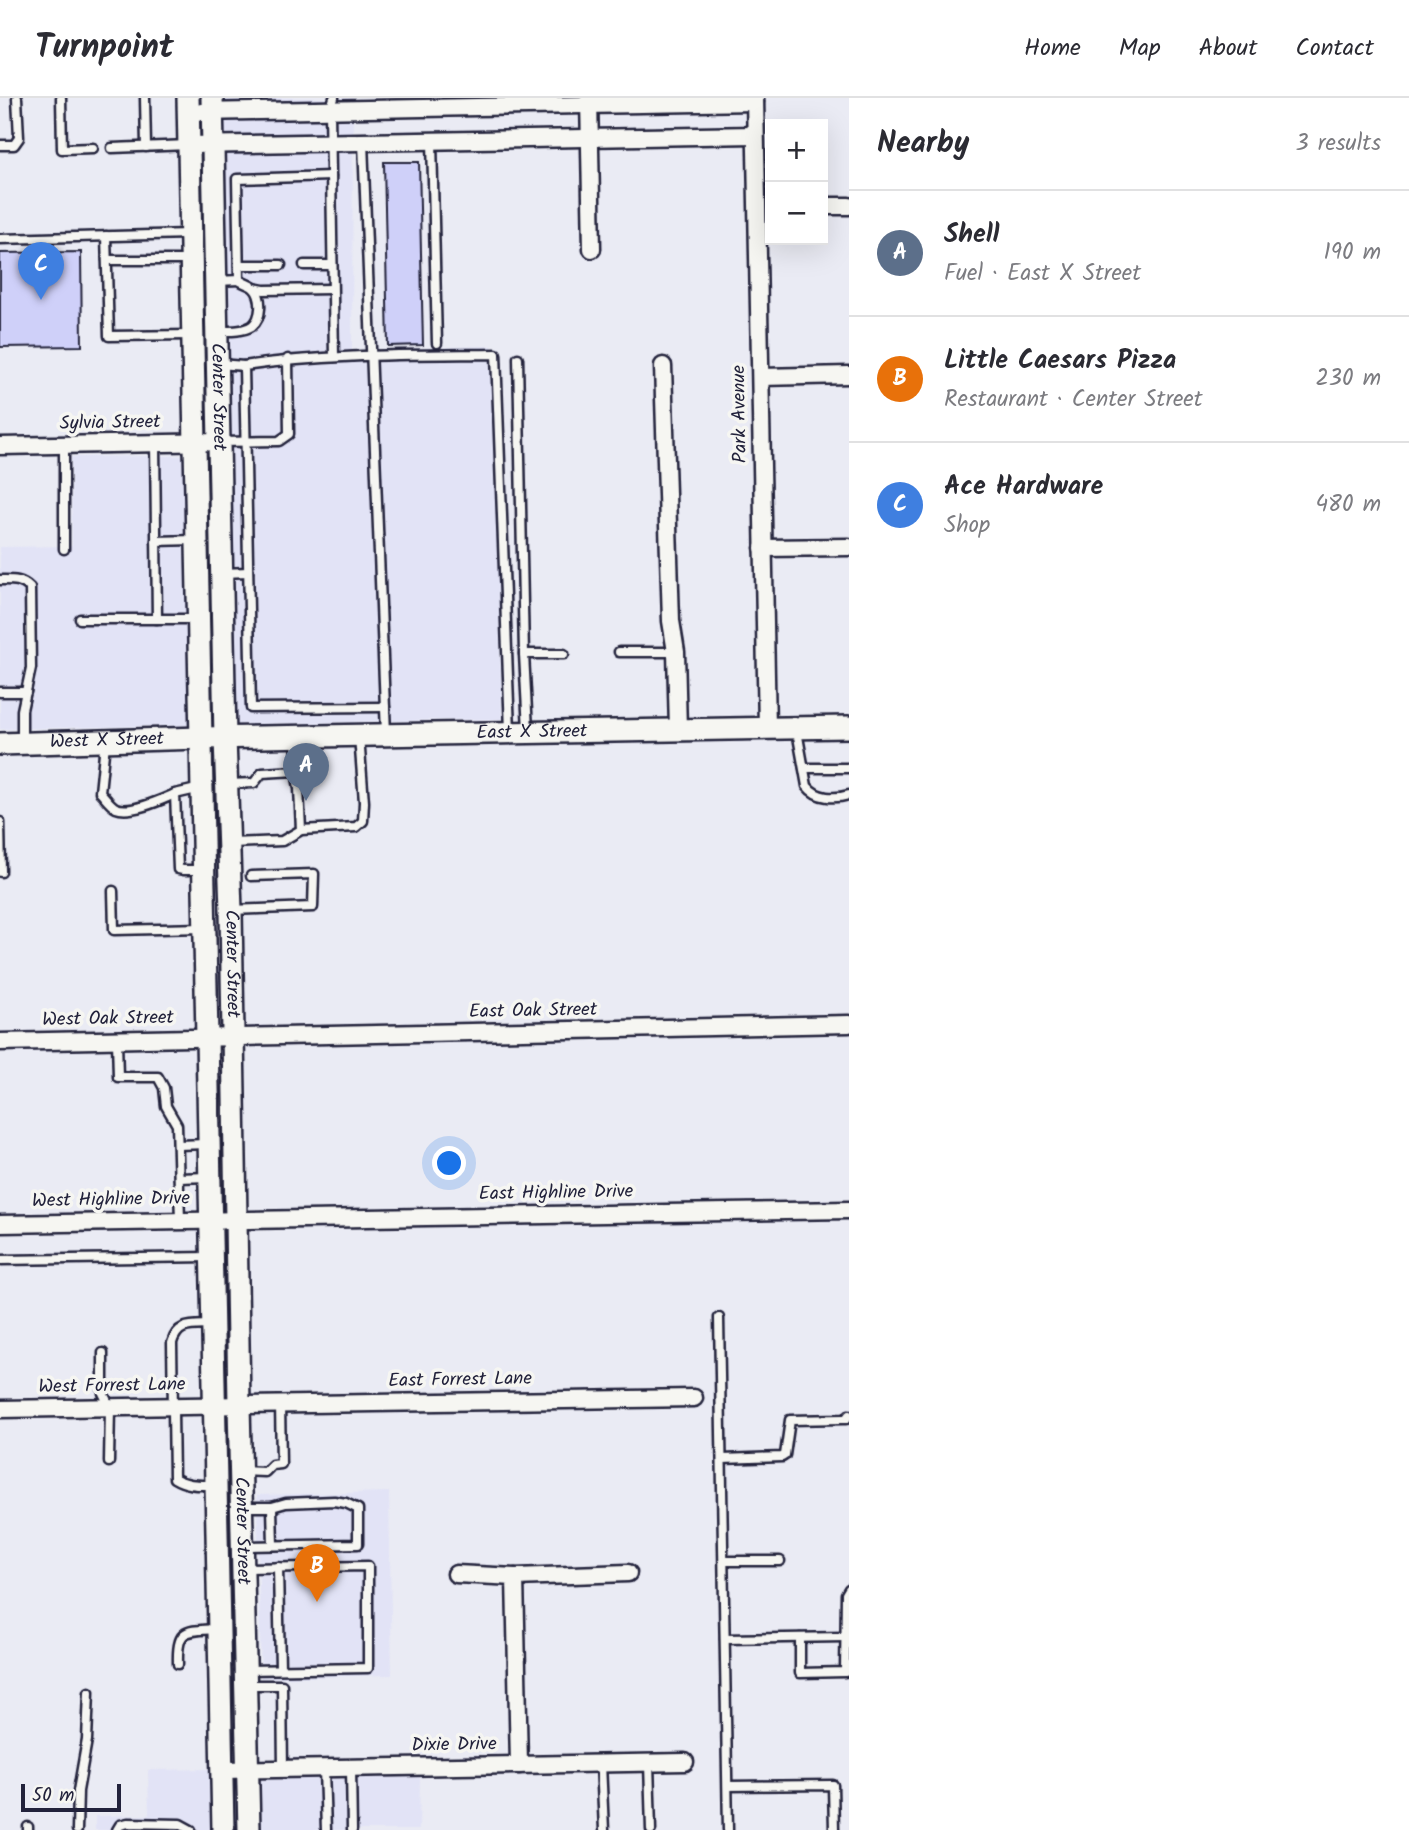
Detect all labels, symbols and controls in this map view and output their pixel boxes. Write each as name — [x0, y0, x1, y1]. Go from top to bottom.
text: Turnpoint — [35, 22, 174, 75]
text: Home — [1024, 29, 1081, 68]
text: Map — [1119, 29, 1161, 68]
text: About — [1199, 29, 1257, 68]
text: Contact — [1295, 29, 1374, 68]
map controls — [765, 119, 828, 245]
button: + — [765, 119, 828, 182]
text: Nearby — [877, 120, 969, 168]
text: 3 results — [1295, 126, 1381, 162]
button: − — [765, 182, 828, 245]
text: Shell — [944, 214, 1000, 256]
text: A — [893, 235, 907, 271]
text: 190 m — [1324, 235, 1381, 271]
pin: C — [18, 242, 64, 300]
text: Fuel · East X Street — [944, 256, 1141, 292]
text: Little Caesars Pizza — [944, 340, 1176, 382]
street label: Center Street — [202, 343, 234, 452]
text: B — [893, 361, 907, 397]
text: 230 m — [1315, 361, 1381, 397]
street label: Park Avenue — [724, 364, 756, 463]
text: Restaurant · Center Street — [944, 382, 1203, 418]
street label: Sylvia Street — [59, 407, 161, 439]
text: Ace Hardware — [944, 466, 1103, 508]
text: C — [893, 487, 907, 523]
text: 480 m — [1315, 487, 1381, 523]
text: Shop — [944, 508, 990, 544]
street label: East X Street — [476, 716, 588, 748]
street label: West X Street — [49, 724, 165, 758]
pin: A — [283, 743, 329, 801]
street label: Center Street — [216, 909, 248, 1019]
street label: East Oak Street — [469, 995, 598, 1027]
street label: West Oak Street — [42, 1003, 175, 1035]
your location — [432, 1146, 466, 1180]
street label: East Highline Drive — [478, 1177, 634, 1209]
street label: West Highline Drive — [32, 1184, 191, 1216]
street label: East Forrest Lane — [388, 1364, 533, 1396]
street label: West Forrest Lane — [38, 1370, 186, 1402]
street label: Center Street — [226, 1476, 258, 1586]
pin: B — [294, 1544, 340, 1602]
street label: Dixie Drive — [411, 1729, 497, 1761]
scale bar — [21, 1781, 121, 1813]
text: 50 m — [32, 1781, 74, 1811]

